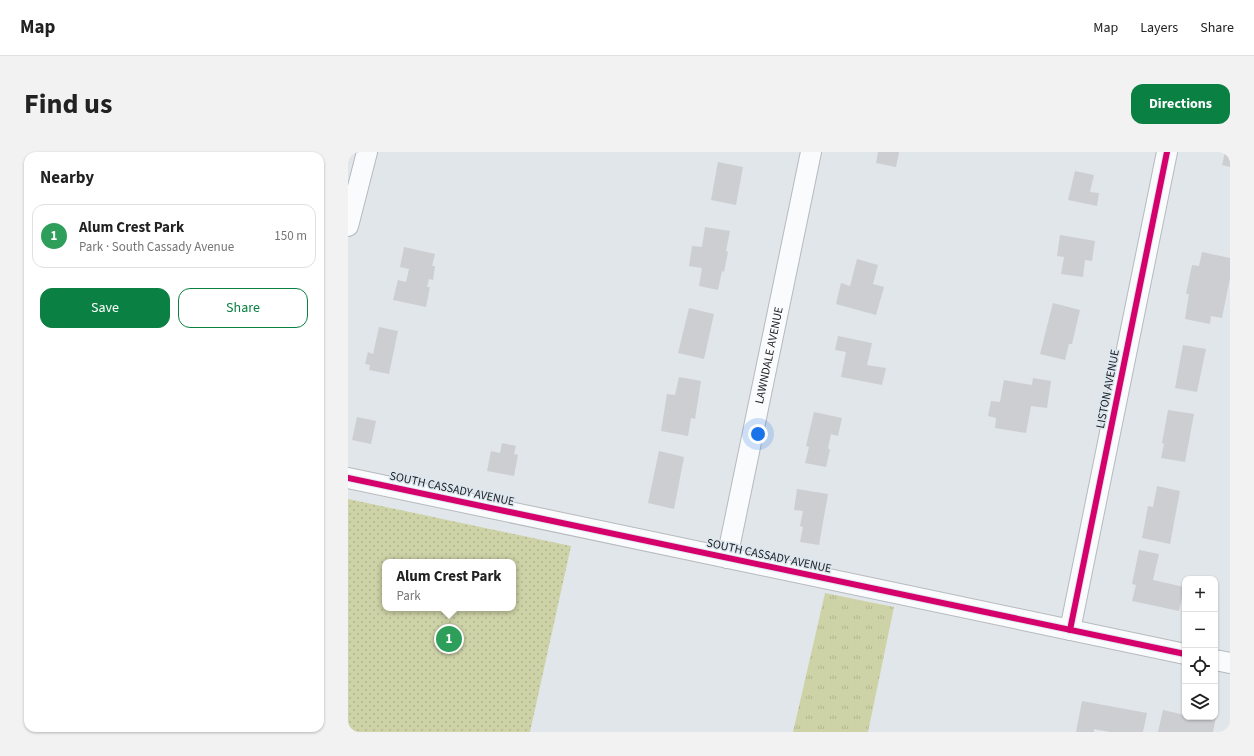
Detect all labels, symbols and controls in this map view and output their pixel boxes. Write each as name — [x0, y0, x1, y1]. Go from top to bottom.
text: Map — [20, 14, 55, 41]
text: Map — [1093, 18, 1118, 38]
text: Layers — [1140, 18, 1178, 38]
text: Share — [1200, 18, 1234, 38]
text: Find us — [24, 84, 112, 124]
button: Directions — [1131, 84, 1230, 124]
text: Nearby — [40, 166, 94, 190]
text: Alum Crest Park — [79, 217, 184, 238]
text: 1 — [51, 227, 57, 245]
text: 150 m — [274, 227, 307, 245]
text: Park · South Cassady Avenue — [79, 238, 234, 256]
button: Save — [40, 288, 170, 328]
button: Share — [178, 288, 308, 328]
street label: LAWNDALE AVENUE — [751, 305, 787, 405]
street label: LISTON AVENUE — [1092, 348, 1124, 430]
your location — [748, 424, 768, 444]
street label: SOUTH CASSADY AVENUE — [388, 467, 516, 511]
street label: SOUTH CASSADY AVENUE — [705, 534, 833, 578]
popup — [382, 559, 516, 611]
text: Alum Crest Park — [396, 566, 502, 587]
map controls — [1182, 576, 1218, 720]
button: + — [1182, 576, 1218, 612]
text: Park — [396, 587, 421, 605]
button: − — [1182, 612, 1218, 648]
pin: 1 — [436, 624, 462, 654]
button: locate — [1182, 648, 1218, 684]
button: layers — [1182, 684, 1218, 720]

